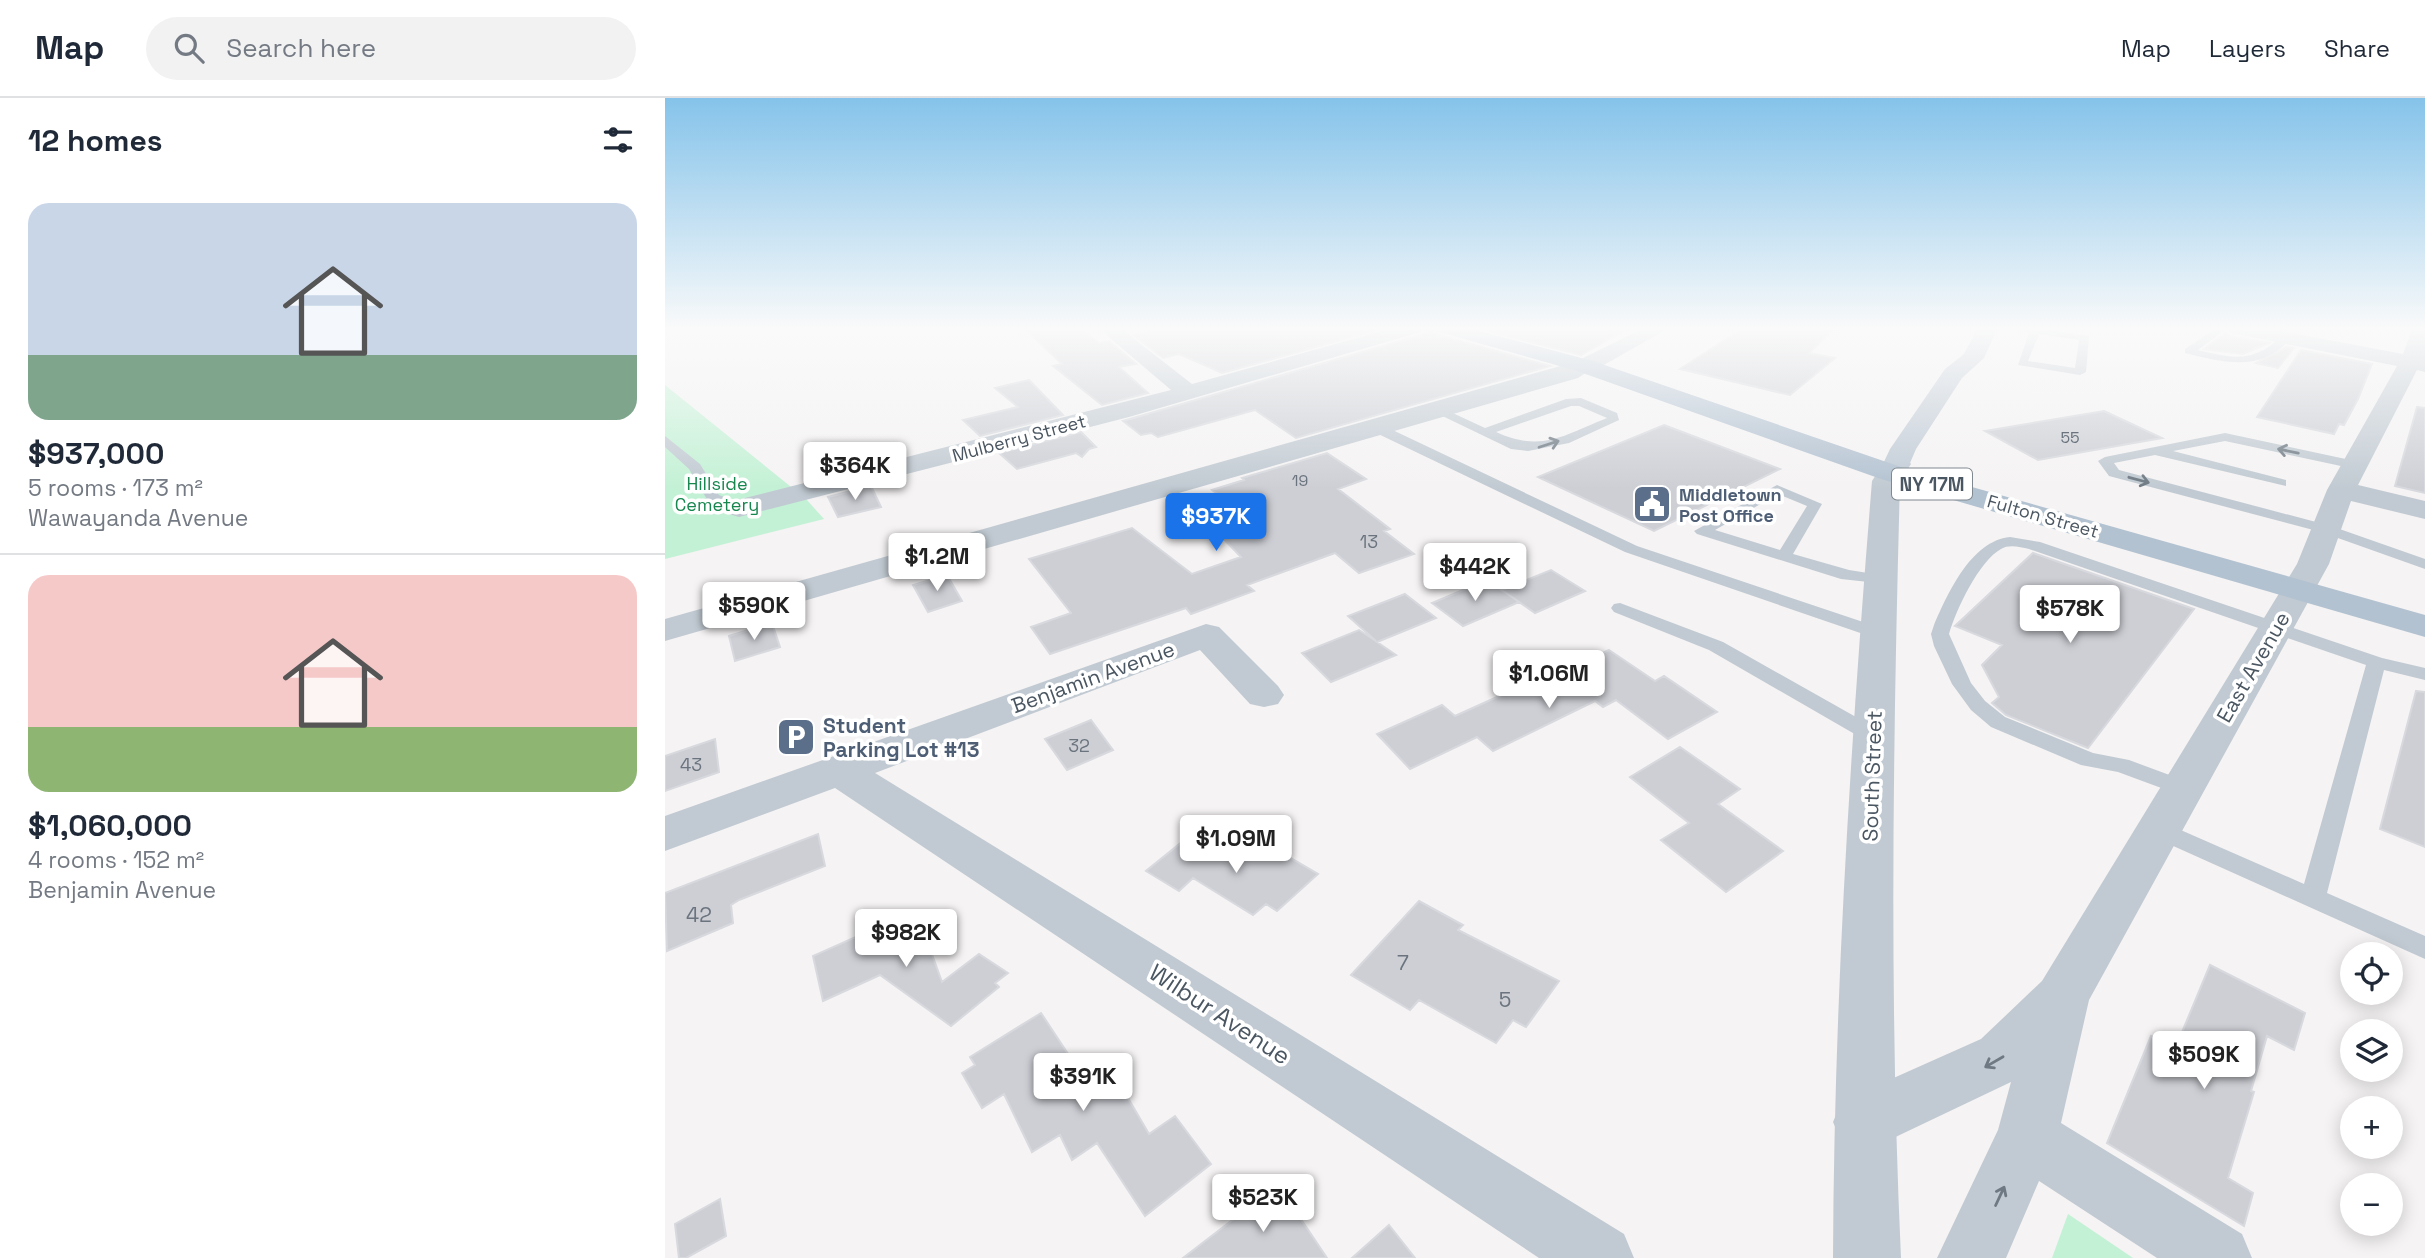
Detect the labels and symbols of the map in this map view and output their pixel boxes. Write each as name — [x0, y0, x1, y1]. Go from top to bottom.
street label: Mulberry Street — [950, 409, 1088, 467]
house number: 55 — [2060, 427, 2080, 448]
one-way arrow — [1537, 437, 1559, 449]
pin: $364K — [806, 442, 904, 502]
one-way arrow — [2277, 443, 2300, 457]
road number: NY 17M — [1892, 468, 1972, 500]
house number: 19 — [1292, 470, 1308, 491]
park label: Hillside Cemetery — [675, 472, 759, 516]
one-way arrow — [2128, 474, 2150, 487]
public building icon: Middletown Post Office — [1631, 483, 1673, 525]
place label: Middletown Post Office — [1679, 483, 1782, 527]
street label: Fulton Street — [1985, 489, 2101, 543]
pin: $937K — [1167, 494, 1265, 553]
house number: 13 — [1360, 530, 1378, 553]
pin: $1.2M — [888, 533, 986, 593]
pin: $442K — [1426, 544, 1524, 603]
pin: $590K — [705, 582, 803, 642]
pin: $578K — [2021, 586, 2119, 645]
street label: East Avenue — [2210, 607, 2296, 727]
street label: Benjamin Avenue — [1008, 635, 1178, 719]
pin: $1.06M — [1492, 650, 1606, 710]
street label: South Street — [1856, 710, 1888, 842]
place label: Student Parking Lot #13 — [823, 712, 979, 763]
parking icon: Student Parking Lot #13 — [775, 716, 817, 758]
house number: 32 — [1068, 734, 1090, 757]
house number: 43 — [680, 753, 702, 776]
pin: $1.09M — [1179, 816, 1293, 875]
house number: 42 — [686, 901, 712, 928]
pin: $982K — [857, 910, 955, 969]
house number: 7 — [1397, 949, 1409, 976]
street label: Wilbur Avenue — [1143, 957, 1297, 1071]
house number: 5 — [1499, 986, 1511, 1013]
pin: $509K — [2155, 1032, 2253, 1091]
pin: $391K — [1034, 1054, 1132, 1113]
one-way arrow — [1985, 1055, 2005, 1069]
pin: $523K — [1214, 1174, 1312, 1234]
one-way arrow — [1994, 1186, 2007, 1207]

